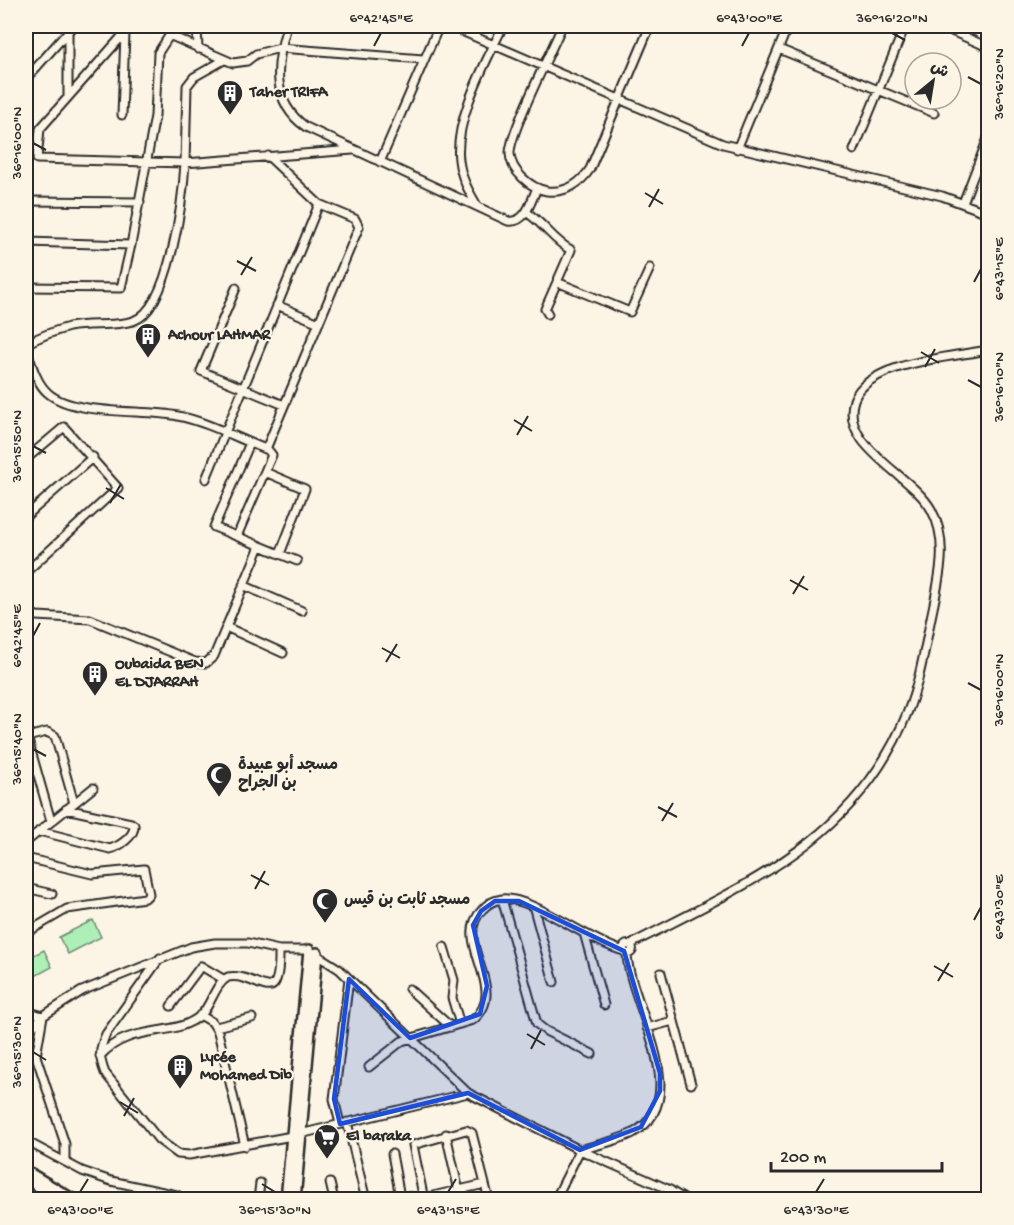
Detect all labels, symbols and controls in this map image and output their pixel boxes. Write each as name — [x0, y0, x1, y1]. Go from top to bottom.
text: 6°42'45"E — [349, 10, 413, 28]
text: 6°43'00"E — [716, 10, 782, 28]
text: 36°16'20"N — [855, 10, 928, 28]
text: 36°16'20"N — [991, 48, 1009, 121]
north arrow — [903, 51, 963, 111]
text: ش — [926, 58, 951, 84]
building icon: Taher TRIFA — [215, 78, 245, 116]
place label: Taher TRIFA — [248, 84, 329, 103]
text: 36°16'00"N — [9, 106, 27, 180]
text: 6°43'15"E — [991, 237, 1009, 300]
building icon: Achour LAHMAR — [133, 321, 163, 359]
place label: Achour LAHMAR — [167, 327, 272, 346]
text: 36°16'10"N — [991, 352, 1009, 423]
text: 36°15'50"N — [9, 410, 27, 483]
text: 6°42'45"E — [9, 604, 27, 668]
text: 36°16'00"N — [991, 653, 1009, 727]
place label: Oubaida BEN EL DJARRAH — [115, 656, 204, 693]
building icon: Oubaida BEN EL DJARRAH — [80, 659, 110, 697]
text: 36°15'40"N — [9, 713, 27, 786]
place label: مسجد أبو عبيدة بن الجراح — [238, 753, 338, 794]
mosque icon: مسجد أبو عبيدة بن الجراح — [204, 760, 234, 798]
text: 6°43'30"E — [991, 874, 1009, 939]
mosque icon: مسجد ثابت بن قيس — [310, 886, 340, 924]
place label: مسجد ثابت بن قيس — [344, 890, 470, 911]
text: 36°15'30"N — [9, 1016, 27, 1089]
place label: Lycée Mohamed Dib — [200, 1049, 293, 1086]
building icon: Lycée Mohamed Dib — [165, 1052, 195, 1090]
supermarket icon: El baraka — [312, 1122, 342, 1160]
place label: El baraka — [346, 1128, 412, 1147]
scale bar — [771, 1135, 942, 1173]
text: 200 m — [780, 1148, 827, 1169]
text: 6°43'00"E — [47, 1202, 113, 1220]
text: 36°15'30"N — [238, 1202, 311, 1220]
text: 6°43'15"E — [417, 1202, 480, 1220]
text: 6°43'30"E — [784, 1202, 849, 1220]

